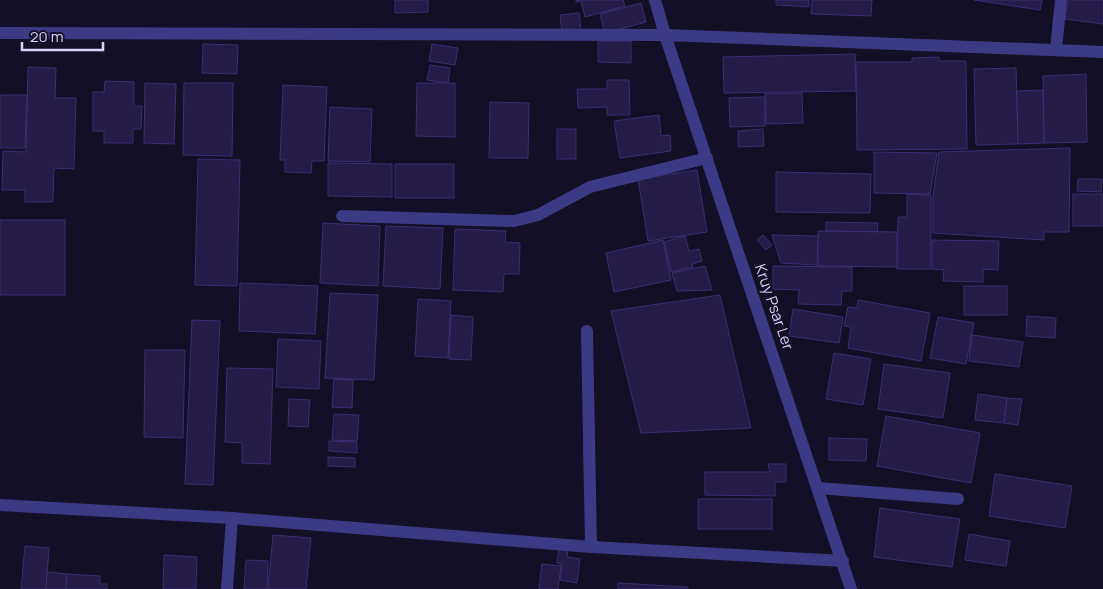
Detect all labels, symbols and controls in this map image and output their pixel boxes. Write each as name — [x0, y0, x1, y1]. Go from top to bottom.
scale bar — [22, 20, 104, 52]
text: 20 m — [30, 26, 63, 47]
street label: Kruy Psar Ler — [750, 261, 799, 353]

